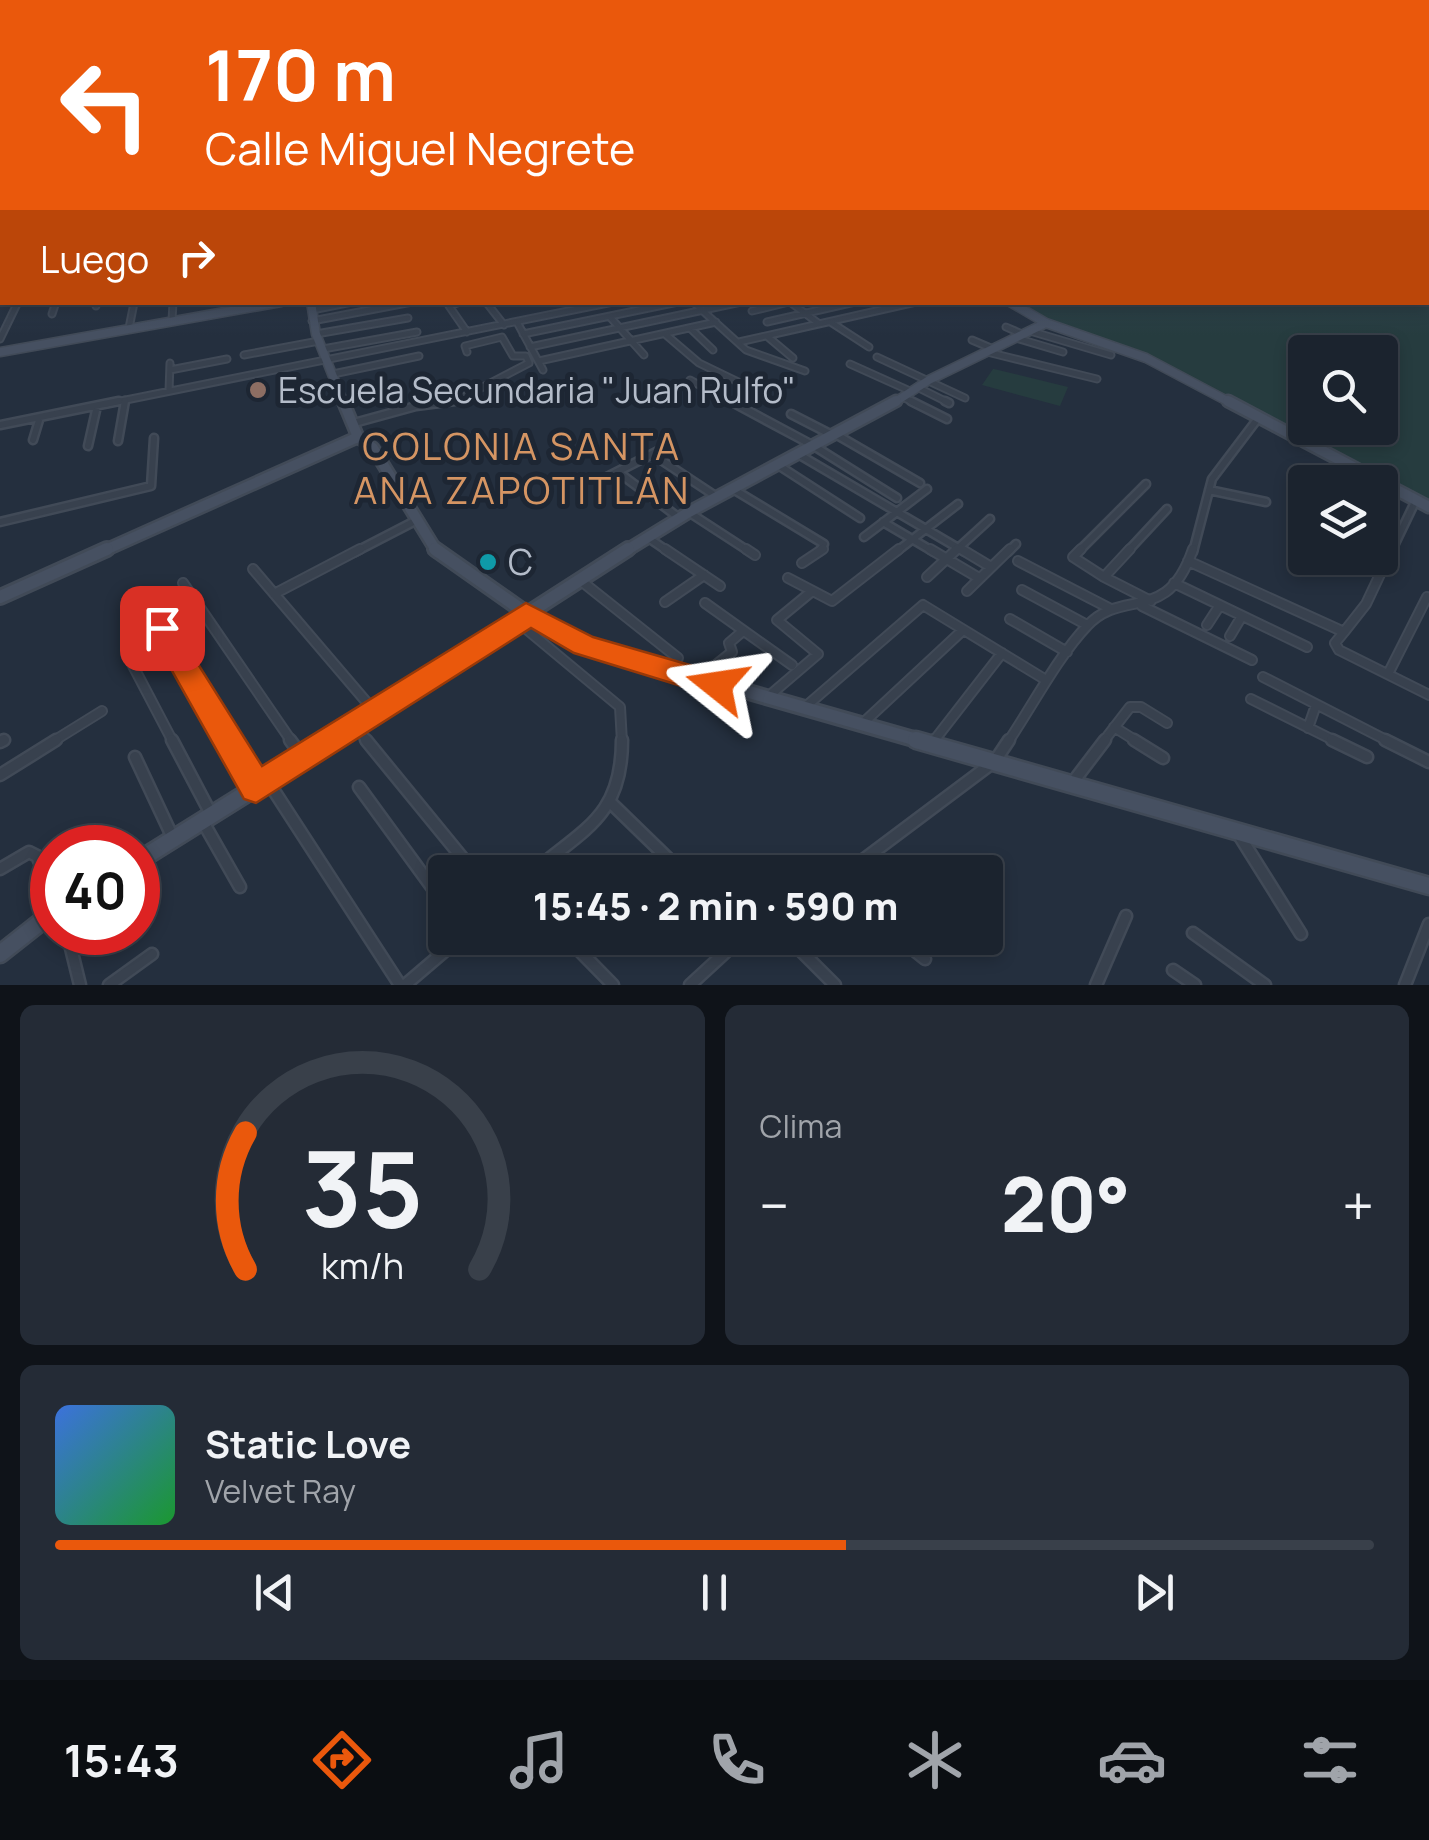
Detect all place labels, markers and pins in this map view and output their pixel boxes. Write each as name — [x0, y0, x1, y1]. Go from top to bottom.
place label: Escuela Secundaria "Juan Rulfo" — [278, 366, 796, 414]
marker: Escuela Secundaria "Juan Rulfo" — [247, 379, 269, 401]
place label: C — [508, 538, 533, 586]
marker: C — [477, 551, 499, 573]
pin — [120, 586, 205, 671]

